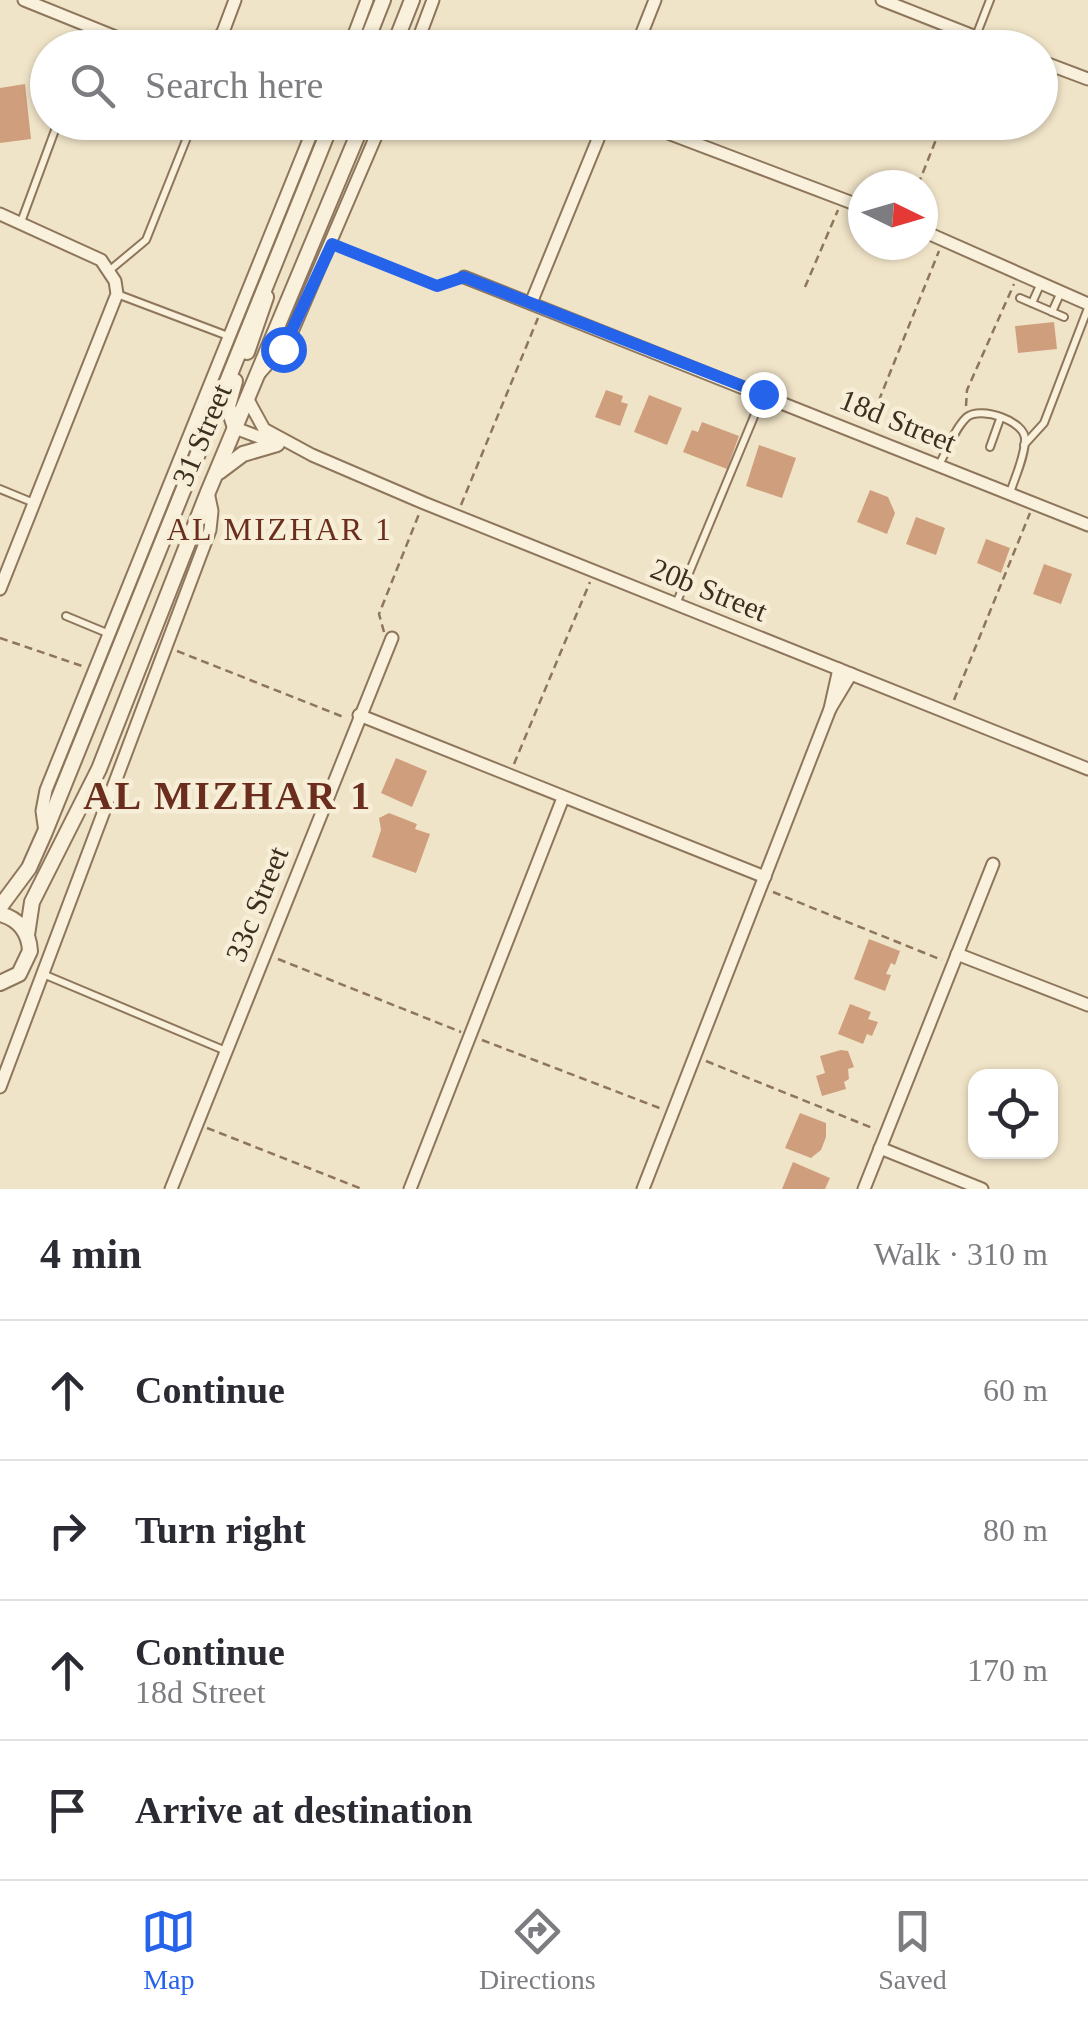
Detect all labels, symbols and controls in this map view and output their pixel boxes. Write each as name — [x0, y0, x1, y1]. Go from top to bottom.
search box — [30, 30, 1058, 140]
icon: search — [65, 58, 120, 113]
text: Search here — [145, 64, 323, 106]
north arrow — [848, 170, 938, 260]
route start — [261, 327, 307, 373]
route end — [741, 372, 787, 418]
street label: 31 Street — [165, 378, 238, 491]
street label: 18d Street — [835, 382, 962, 459]
district label: AL MIZHAR 1 — [166, 511, 394, 547]
street label: 20b Street — [646, 551, 773, 628]
district label: AL MIZHAR 1 — [83, 773, 373, 818]
street label: 33c Street — [219, 841, 295, 966]
map controls — [968, 1069, 1058, 1159]
button: locate — [968, 1069, 1058, 1159]
text: 4 min — [40, 1231, 142, 1277]
text: Walk · 310 m — [874, 1236, 1048, 1272]
icon: ahead — [40, 1363, 95, 1418]
text: Continue — [135, 1369, 285, 1411]
text: 60 m — [983, 1372, 1048, 1408]
icon: right — [40, 1503, 95, 1558]
text: Turn right — [135, 1509, 306, 1551]
text: 80 m — [983, 1512, 1048, 1548]
text: Continue — [135, 1631, 285, 1673]
icon: ahead — [40, 1643, 95, 1698]
text: 170 m — [967, 1652, 1048, 1688]
text: 18d Street — [135, 1674, 266, 1710]
icon: arrive — [40, 1783, 95, 1838]
text: Arrive at destination — [135, 1789, 473, 1831]
tab: Map — [141, 1904, 196, 1996]
tab: Directions — [479, 1904, 596, 1996]
tab: Saved — [878, 1904, 947, 1996]

